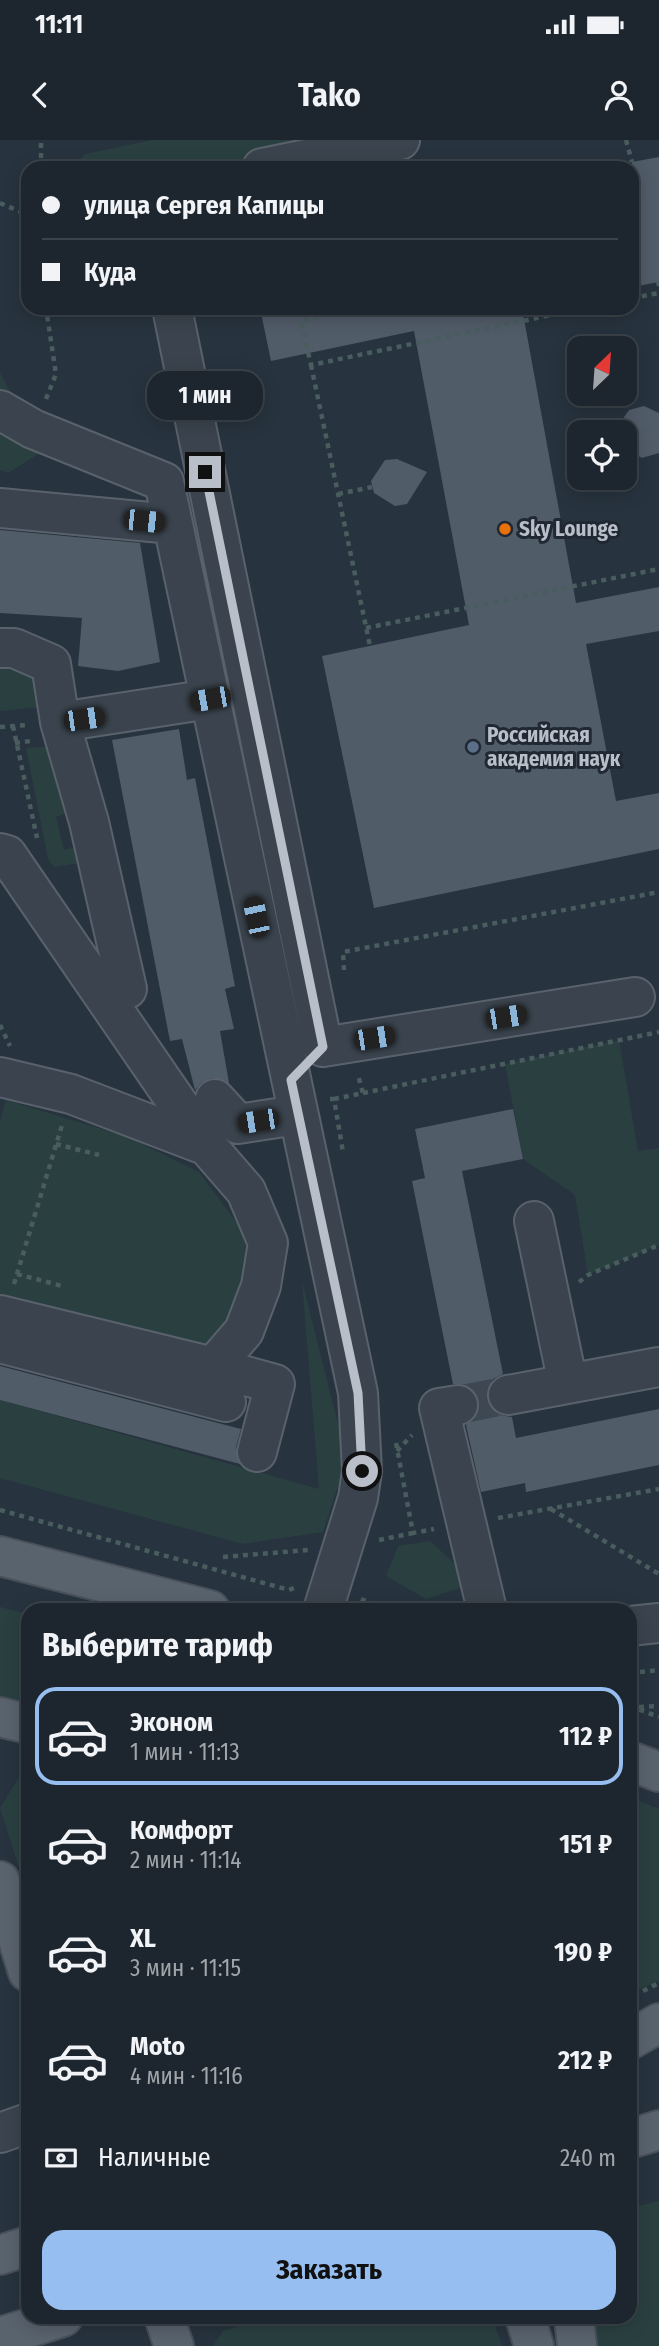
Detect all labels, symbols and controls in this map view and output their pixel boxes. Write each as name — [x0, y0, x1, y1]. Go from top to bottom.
text: 11:11 — [35, 9, 83, 40]
icon: back — [21, 76, 59, 114]
text: Tako — [298, 76, 361, 114]
icon: person — [600, 76, 638, 114]
text: улица Сергея Капицы — [84, 190, 324, 221]
text: Куда — [84, 257, 137, 288]
north arrow — [567, 336, 637, 406]
map controls — [567, 336, 637, 490]
callout: 1 мин — [147, 370, 263, 420]
text: 1 мин — [178, 381, 232, 409]
button: locate — [567, 420, 637, 490]
route end — [189, 456, 221, 488]
car — [123, 508, 166, 534]
place label: Sky Lounge — [519, 516, 618, 542]
marker: Sky Lounge — [497, 521, 513, 537]
car — [188, 685, 233, 713]
car — [62, 706, 107, 732]
place label: Российская академия наук — [487, 722, 621, 772]
marker: Российская академия наук — [465, 739, 481, 755]
car — [242, 894, 271, 940]
car — [484, 1003, 529, 1031]
car — [352, 1024, 397, 1052]
car — [236, 1107, 281, 1135]
route start — [346, 1455, 378, 1487]
text: Выберите тариф — [42, 1626, 273, 1664]
icon: car — [46, 1705, 109, 1768]
text: Эконом — [130, 1707, 213, 1738]
text: 112 ₽ — [559, 1721, 612, 1752]
text: 1 мин · 11:13 — [130, 1738, 240, 1766]
icon: car — [46, 1813, 109, 1876]
text: Комфорт — [130, 1815, 233, 1846]
text: 151 ₽ — [559, 1829, 612, 1860]
text: 2 мин · 11:14 — [130, 1846, 241, 1874]
icon: car — [46, 1921, 109, 1984]
text: XL — [130, 1923, 156, 1954]
text: 190 ₽ — [554, 1937, 612, 1968]
text: 3 мин · 11:15 — [130, 1954, 241, 1982]
icon: car — [46, 2029, 109, 2092]
text: Moto — [130, 2031, 185, 2062]
text: 212 ₽ — [558, 2045, 612, 2076]
text: 4 мин · 11:16 — [130, 2062, 243, 2090]
icon: cash — [42, 2139, 80, 2177]
text: Наличные — [98, 2142, 211, 2173]
text: 240 m — [560, 2144, 616, 2172]
button: Заказать — [42, 2230, 616, 2310]

